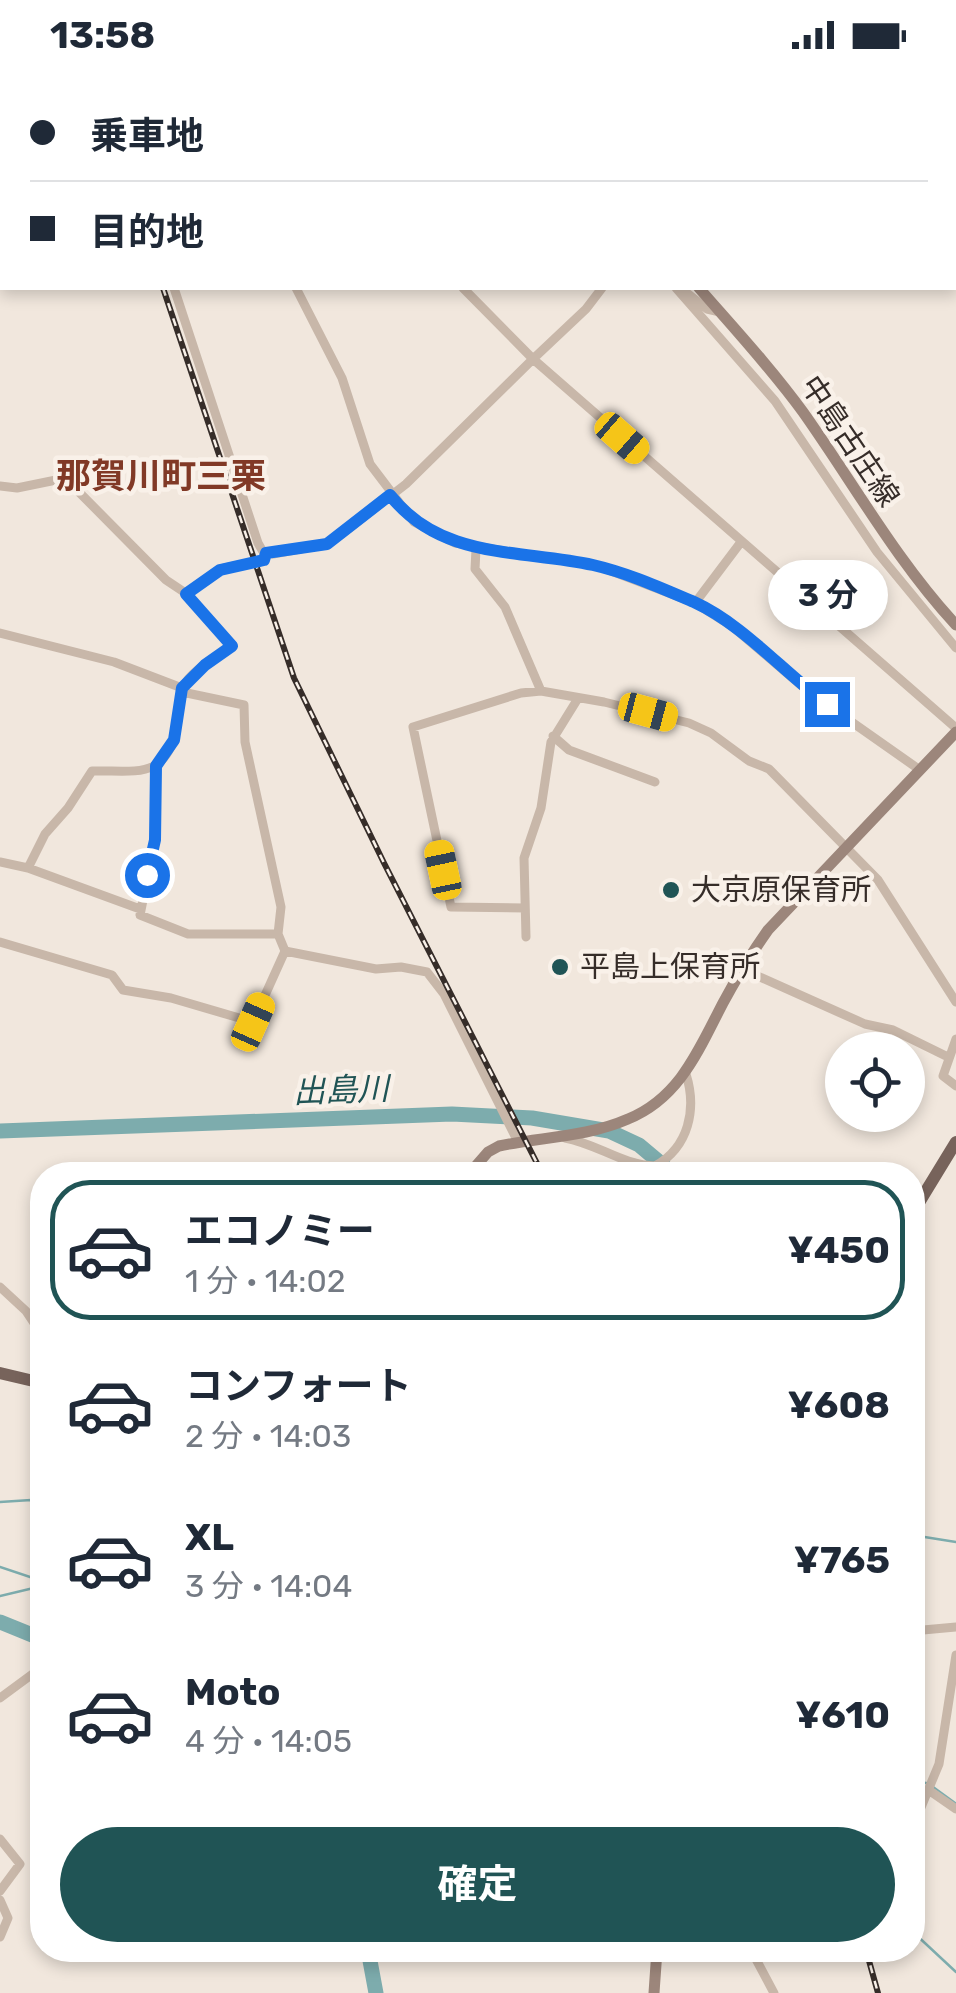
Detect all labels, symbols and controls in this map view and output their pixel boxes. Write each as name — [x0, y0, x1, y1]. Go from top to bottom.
text: 13:58 — [50, 12, 155, 58]
text: 乗車地 — [90, 113, 204, 159]
text: 目的地 — [90, 209, 204, 255]
street label: 中島古庄線 — [793, 369, 907, 513]
car — [590, 407, 654, 469]
district label: 那賀川町三栗 — [56, 455, 266, 497]
callout: 3 分 — [767, 559, 887, 629]
text: 3 分 — [798, 576, 858, 614]
route end — [805, 682, 850, 727]
car — [615, 690, 681, 734]
car — [422, 838, 464, 902]
route start — [125, 853, 170, 898]
place label: 大京原保育所 — [691, 872, 871, 908]
marker: 大京原保育所 — [660, 879, 682, 901]
place label: 平島上保育所 — [580, 949, 760, 985]
marker: 平島上保育所 — [549, 956, 571, 978]
car — [227, 988, 279, 1056]
map controls — [825, 1032, 925, 1132]
button: locate — [825, 1032, 925, 1132]
water label: 出島川 — [292, 1069, 393, 1111]
icon: car — [65, 1205, 155, 1295]
text: エコノミー — [185, 1208, 375, 1254]
text: ¥450 — [787, 1227, 890, 1273]
text: 1 分 · 14:02 — [185, 1262, 346, 1300]
icon: car — [65, 1360, 155, 1450]
text: コンフォート — [185, 1363, 412, 1409]
text: ¥608 — [788, 1382, 890, 1428]
text: 2 分 · 14:03 — [185, 1417, 351, 1455]
text: XL — [185, 1514, 234, 1560]
icon: car — [65, 1515, 155, 1605]
text: ¥765 — [794, 1537, 890, 1583]
text: 3 分 · 14:04 — [185, 1567, 352, 1605]
text: Moto — [185, 1669, 281, 1715]
icon: car — [65, 1670, 155, 1760]
text: ¥610 — [795, 1692, 890, 1738]
text: 4 分 · 14:05 — [185, 1722, 352, 1760]
button: 確定 — [60, 1827, 895, 1942]

